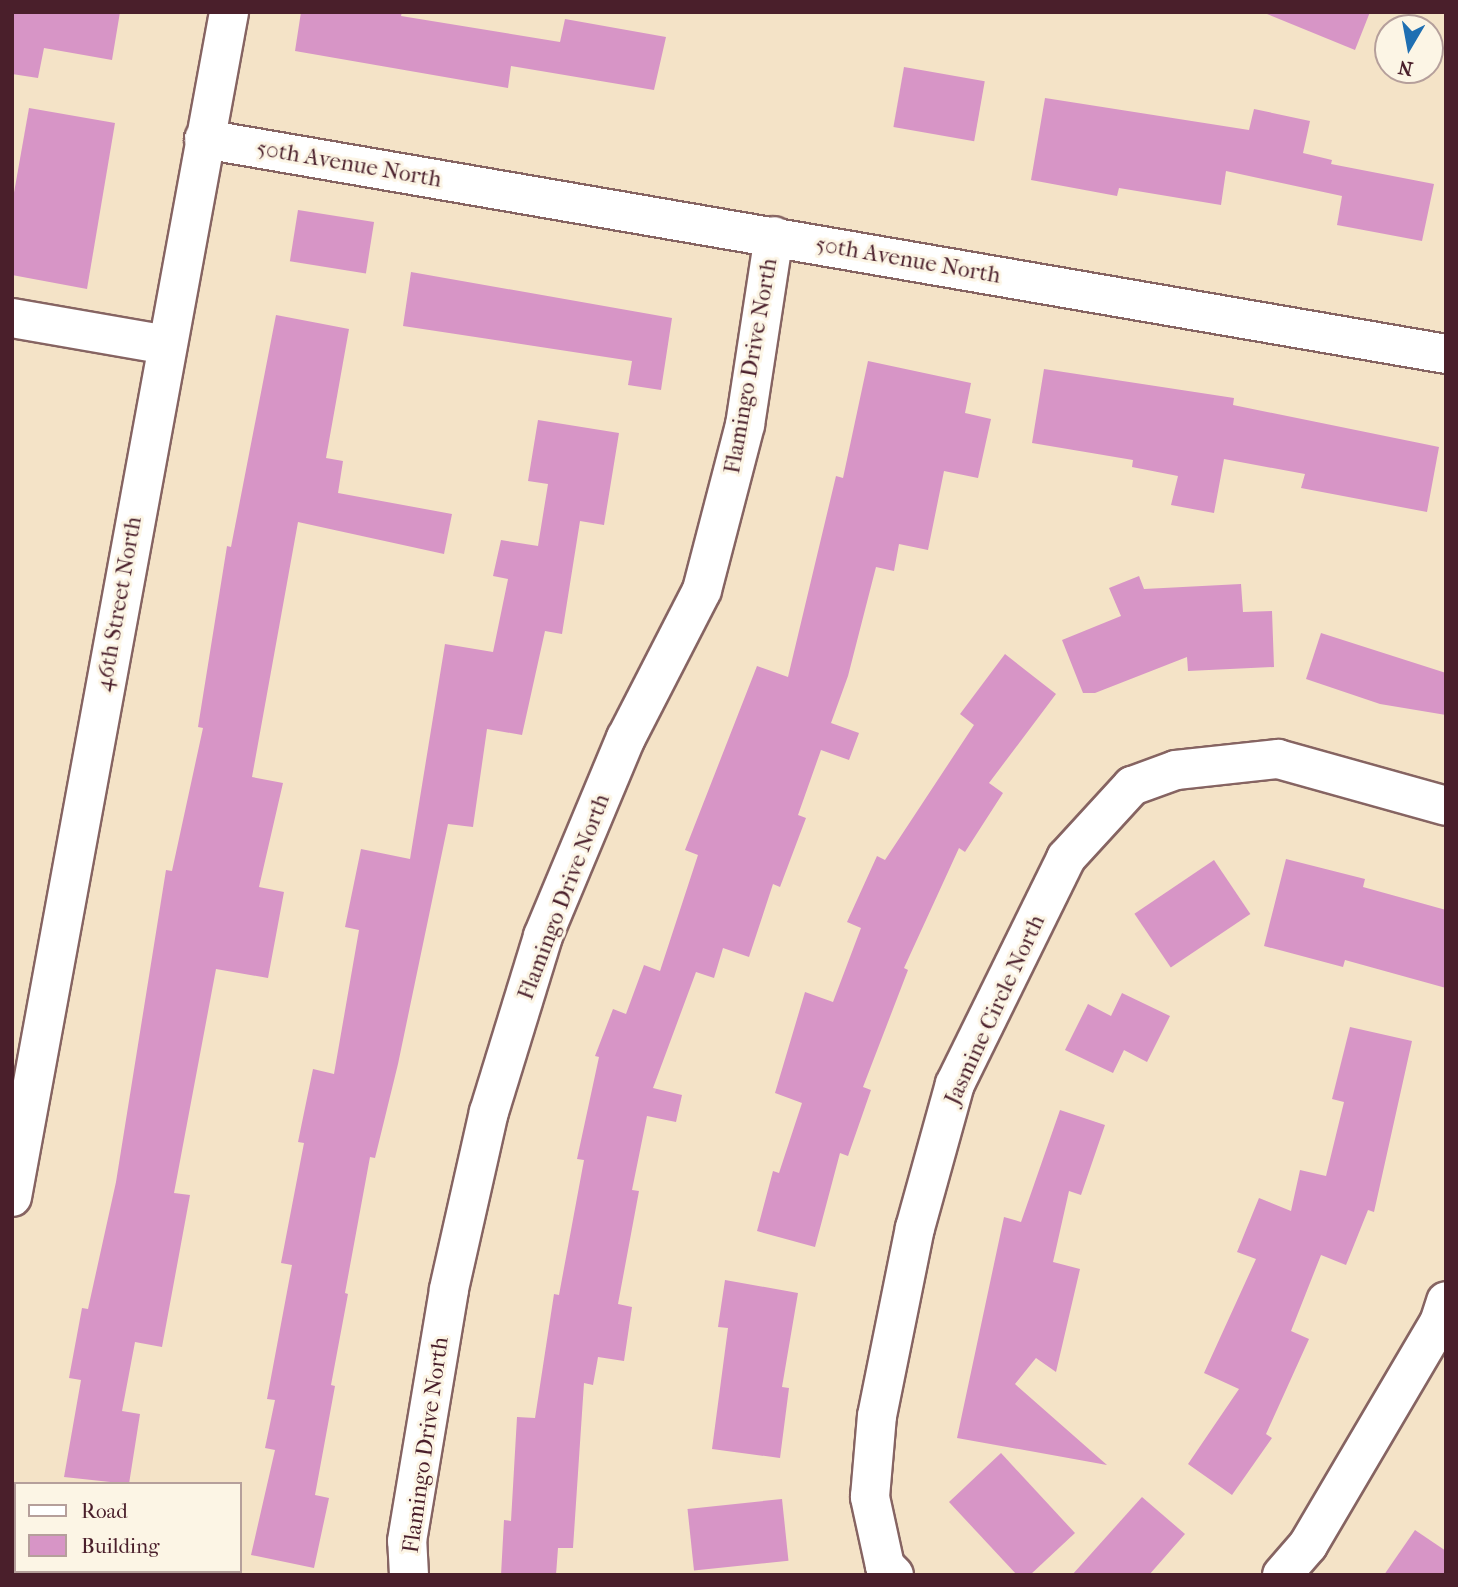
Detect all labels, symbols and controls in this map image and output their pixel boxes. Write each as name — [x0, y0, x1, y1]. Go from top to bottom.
north arrow — [1374, 14, 1444, 84]
text: N — [1397, 56, 1415, 80]
street label: 50th Avenue North — [254, 134, 444, 194]
street label: 50th Avenue North — [813, 230, 1003, 290]
street label: Flamingo Drive North — [718, 256, 784, 476]
street label: 46th Street North — [90, 514, 148, 694]
street label: Flamingo Drive North — [512, 790, 616, 1004]
street label: Jasmine Circle North — [939, 911, 1051, 1109]
street label: Flamingo Drive North — [397, 1335, 455, 1555]
legend — [14, 1482, 242, 1573]
text: Road — [81, 1499, 128, 1523]
text: Building — [81, 1534, 159, 1558]

